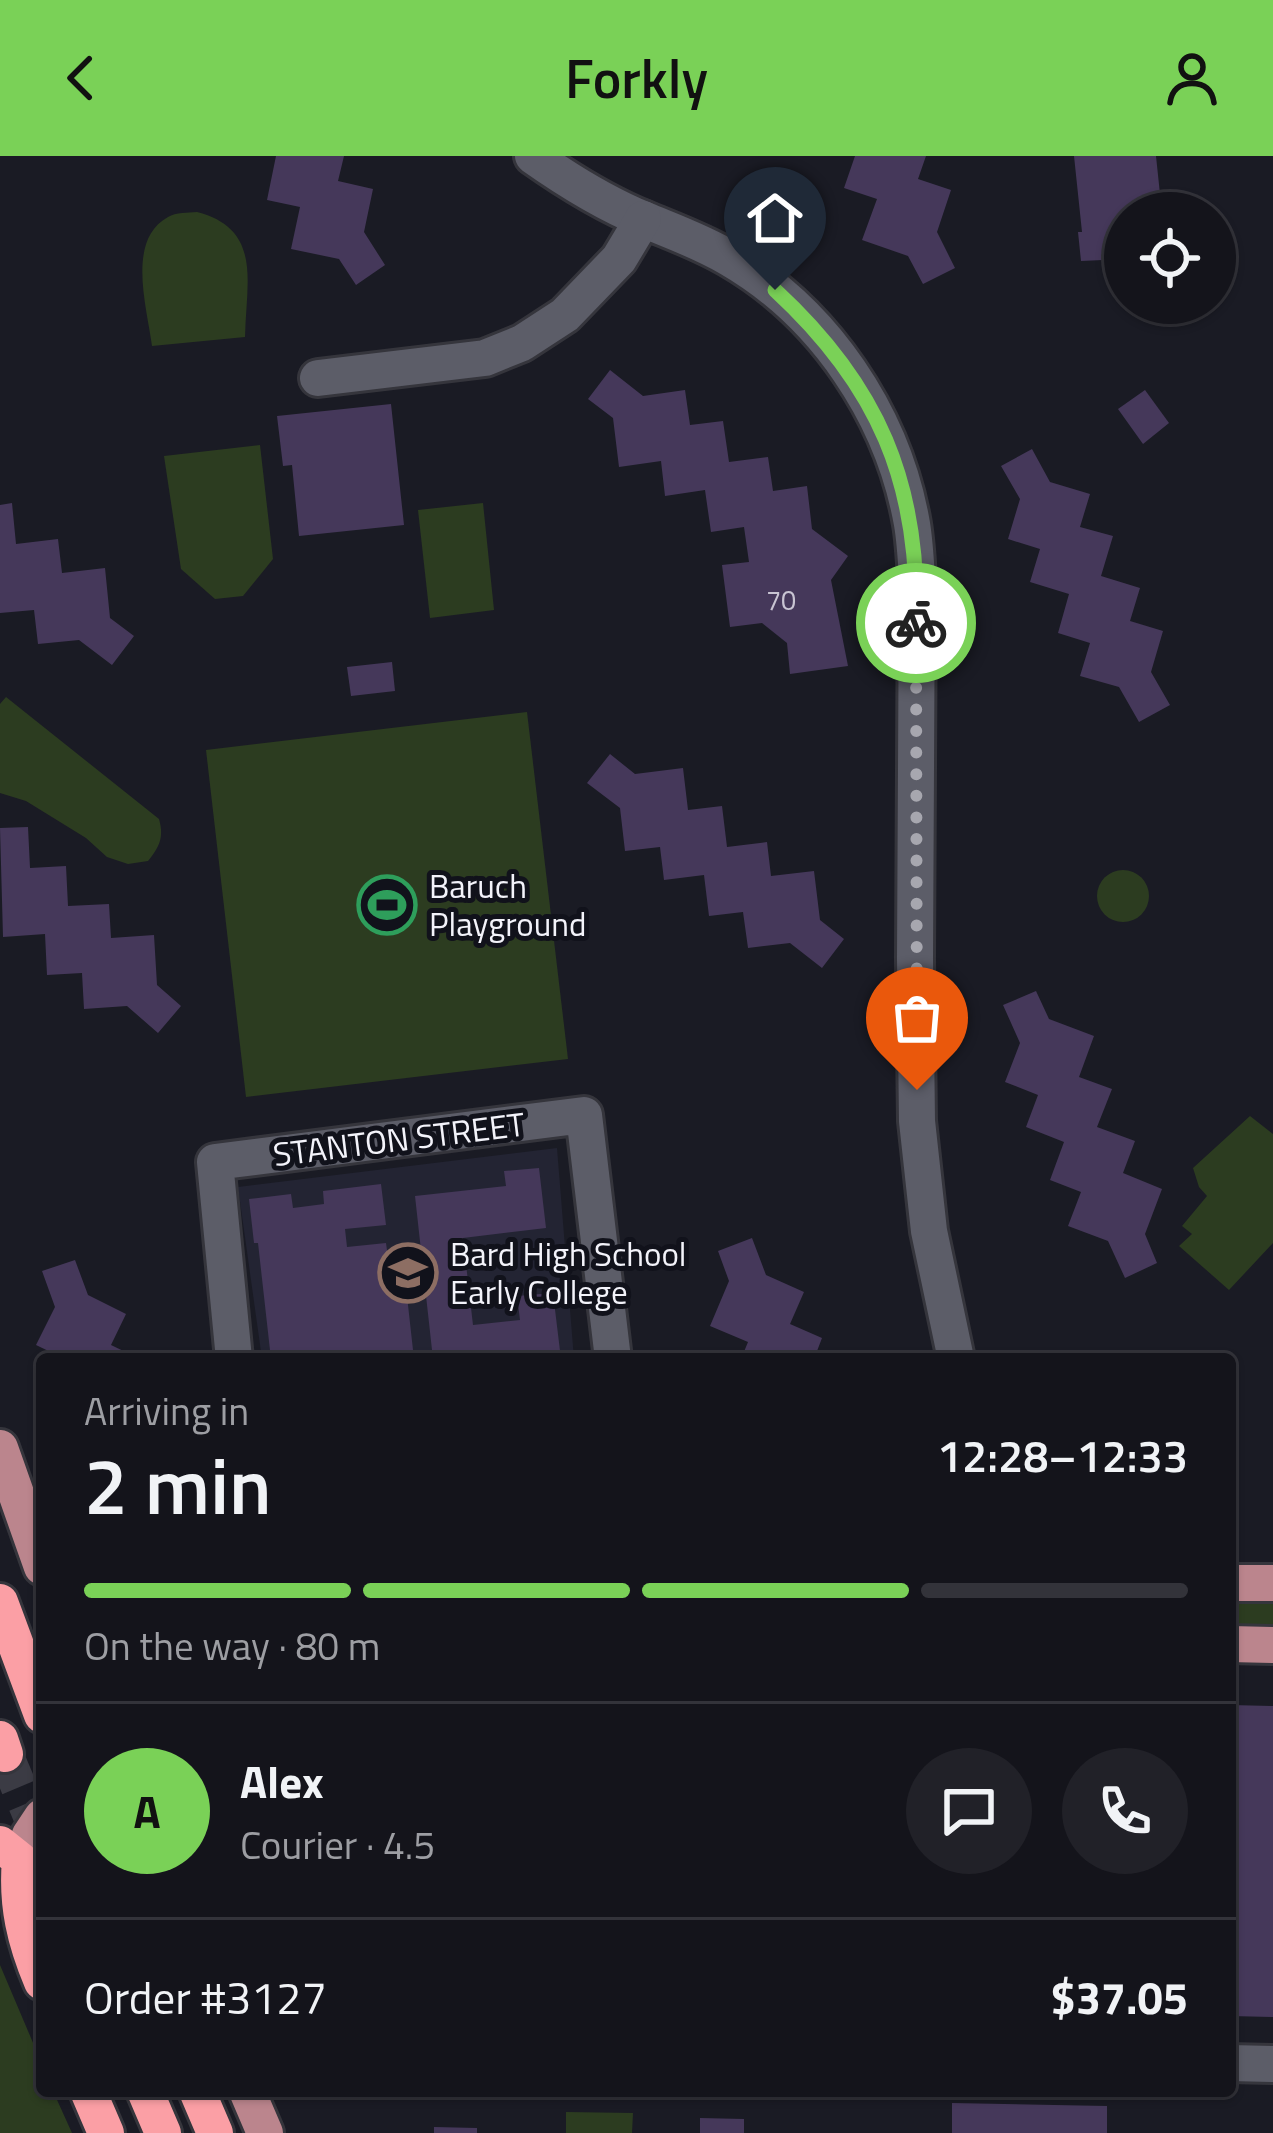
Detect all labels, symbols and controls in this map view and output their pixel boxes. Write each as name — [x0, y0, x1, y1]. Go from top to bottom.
text: Forkly — [565, 37, 708, 119]
icon: back — [48, 45, 114, 111]
icon: person — [1159, 45, 1225, 111]
pin — [724, 167, 826, 290]
icon: home — [742, 185, 808, 251]
map controls — [1104, 192, 1236, 324]
button: locate — [1104, 192, 1236, 324]
courier — [856, 563, 976, 683]
house number: 70 — [766, 579, 796, 620]
icon: bike — [883, 590, 949, 656]
place label: Baruch Playground — [429, 861, 586, 949]
sports icon: Baruch Playground — [356, 874, 418, 936]
pin — [866, 967, 968, 1090]
icon: bag — [884, 985, 950, 1051]
street label: STANTON STREET — [270, 1099, 528, 1179]
place label: Bard High School Early College — [450, 1229, 686, 1317]
school or university icon: Bard High School Early College — [377, 1242, 439, 1304]
text: Arriving in — [84, 1381, 249, 1440]
text: 12:28–12:33 — [937, 1421, 1188, 1489]
text: 2 min — [84, 1426, 272, 1544]
text: On the way · 80 m — [84, 1616, 380, 1675]
text: Alex — [240, 1747, 324, 1815]
button: chat — [906, 1748, 1032, 1874]
button: phone — [1062, 1748, 1188, 1874]
text: A — [133, 1777, 161, 1845]
text: Courier · 4.5 — [240, 1815, 435, 1874]
text: Order #3127 — [84, 1963, 327, 2031]
text: $37.05 — [1050, 1963, 1188, 2031]

